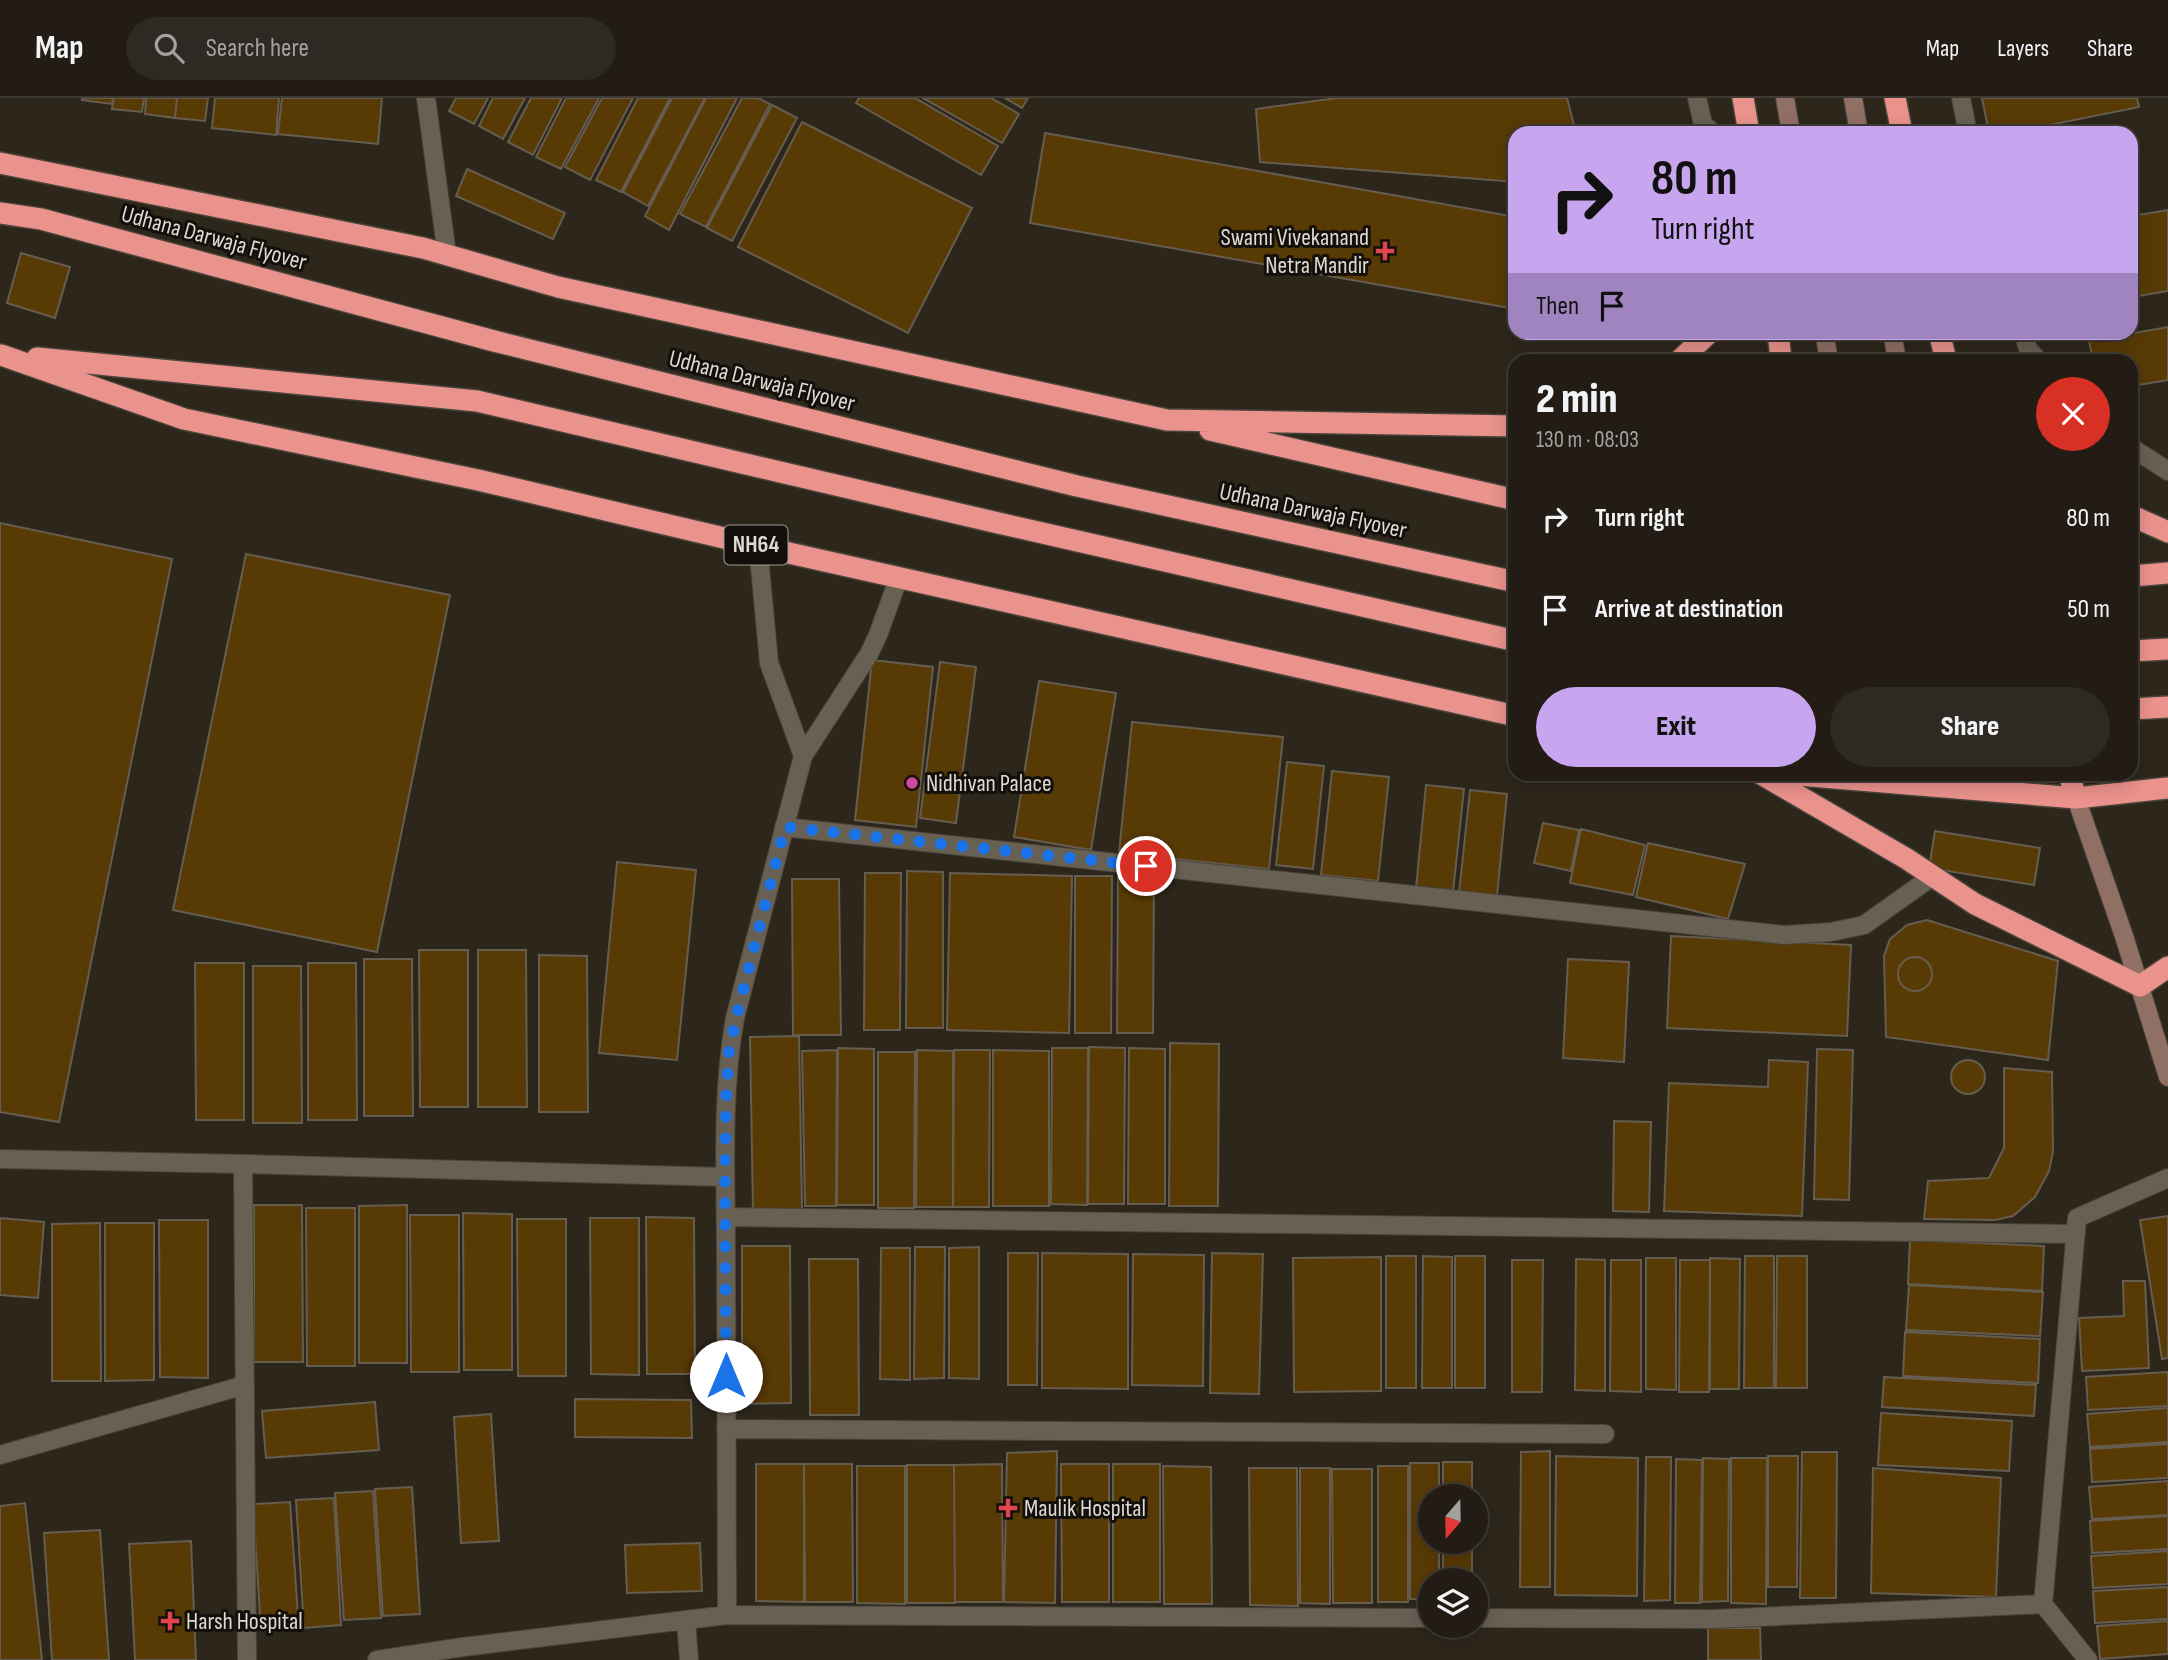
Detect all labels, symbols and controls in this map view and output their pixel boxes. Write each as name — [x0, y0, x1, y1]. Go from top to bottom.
search box — [126, 17, 616, 80]
text: Map — [35, 28, 84, 68]
icon: search — [150, 29, 188, 67]
text: Search here — [206, 33, 309, 64]
text: Map — [1926, 34, 1959, 63]
text: Layers — [1997, 34, 2049, 63]
text: Share — [2087, 34, 2133, 63]
text: 80 m — [1651, 150, 1738, 209]
icon: right — [1536, 154, 1627, 245]
street label: Udhana Darwaja Flyover — [118, 199, 310, 277]
text: Turn right — [1651, 210, 1755, 249]
place label: Swami Vivekanand Netra Mandir — [1220, 223, 1369, 280]
marker: Swami Vivekanand Netra Mandir — [1375, 241, 1395, 261]
icon: arrive — [1593, 287, 1631, 325]
text: Then — [1536, 291, 1579, 322]
street label: Udhana Darwaja Flyover — [666, 344, 858, 418]
text: 2 min — [1536, 374, 1617, 425]
button: close — [2036, 377, 2110, 451]
text: 130 m · 08:03 — [1536, 426, 1639, 454]
street label: Udhana Darwaja Flyover — [1217, 477, 1409, 545]
icon: right — [1536, 500, 1574, 538]
text: Turn right — [1595, 503, 1684, 534]
text: 80 m — [2066, 503, 2110, 534]
road number: NH64 — [724, 526, 788, 564]
icon: arrive — [1536, 591, 1574, 629]
text: Arrive at destination — [1595, 594, 1783, 625]
text: 50 m — [2067, 594, 2110, 625]
button: Exit — [1536, 687, 1816, 767]
button: Share — [1830, 687, 2110, 767]
place label: Nidhivan Palace — [926, 769, 1052, 798]
marker: Nidhivan Palace — [904, 775, 920, 791]
pin — [1116, 836, 1176, 896]
icon: arrive — [1127, 847, 1165, 885]
position arrow — [689, 1339, 763, 1413]
north arrow — [1418, 1484, 1488, 1554]
map controls — [1418, 1484, 1488, 1638]
place label: Maulik Hospital — [1024, 1494, 1146, 1523]
marker: Maulik Hospital — [998, 1498, 1018, 1518]
button: layers — [1418, 1568, 1488, 1638]
place label: Harsh Hospital — [186, 1607, 303, 1636]
marker: Harsh Hospital — [160, 1611, 180, 1631]

